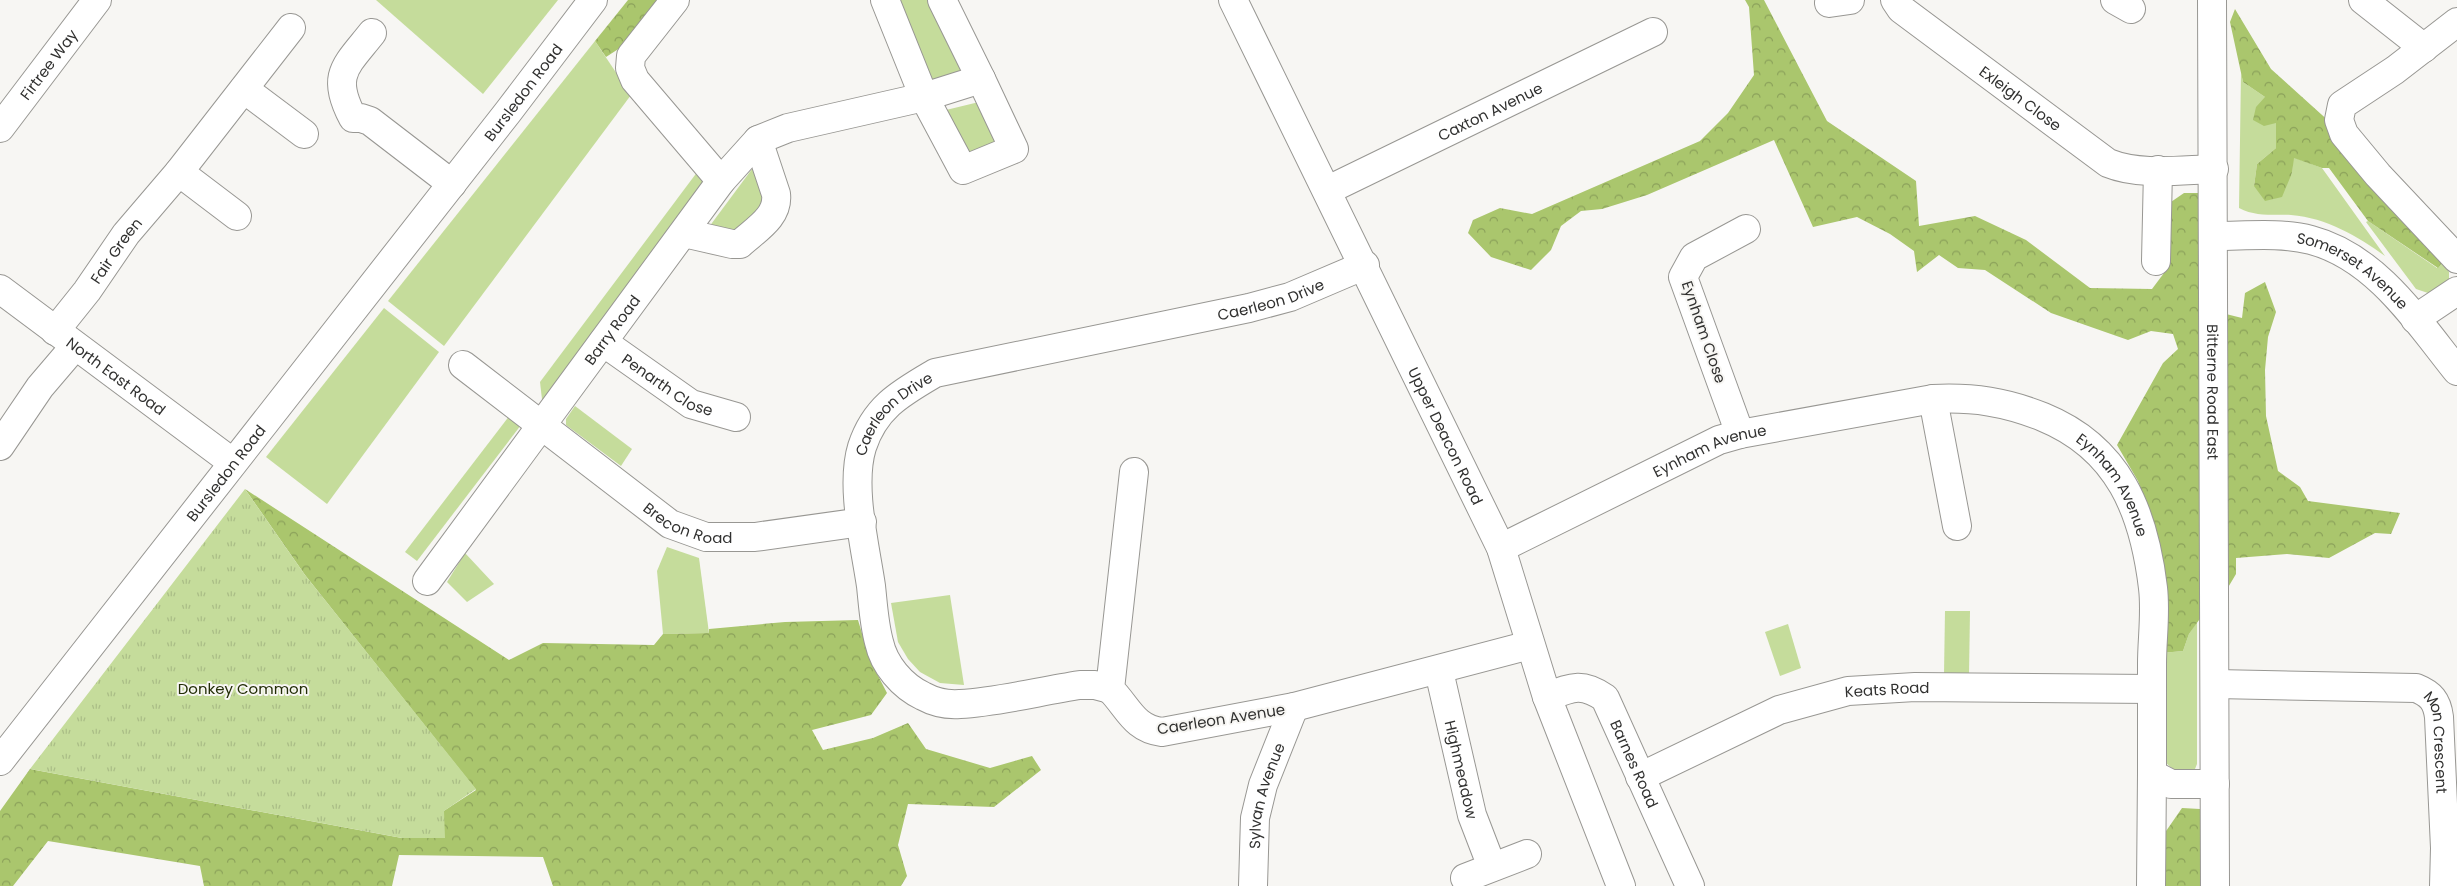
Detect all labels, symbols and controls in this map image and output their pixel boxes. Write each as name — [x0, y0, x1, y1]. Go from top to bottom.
street label: Firtree Way — [15, 24, 82, 104]
street label: Bursledon Road — [479, 39, 567, 145]
street label: Exleigh Close — [1975, 61, 2066, 136]
street label: Caxton Avenue — [1434, 77, 1546, 146]
street label: Fair Green — [85, 213, 146, 287]
street label: Somerset Avenue — [2295, 227, 2414, 314]
street label: Caerleon Drive — [1215, 273, 1327, 325]
street label: Eynham Close — [1677, 278, 1731, 386]
street label: Barry Road — [579, 290, 645, 369]
street label: Bitterne Road East — [2203, 324, 2224, 460]
street label: North East Road — [62, 332, 170, 420]
street label: Penarth Close — [618, 348, 716, 420]
street label: Upper Deacon Road — [1404, 363, 1489, 508]
street label: Caerleon Drive — [850, 367, 936, 458]
street label: Eynham Avenue — [1649, 419, 1768, 482]
street label: Bursledon Road — [181, 420, 270, 526]
street label: Eynham Avenue — [2072, 428, 2154, 539]
street label: Brecon Road — [639, 497, 732, 548]
street label: Keats Road — [1844, 676, 1929, 702]
park label: Donkey Common — [178, 678, 308, 699]
street label: Mon Crescent — [2419, 686, 2453, 794]
street label: Caerleon Avenue — [1156, 699, 1286, 739]
street label: Barnes Road — [1606, 716, 1664, 811]
street label: Highmeadow — [1440, 718, 1483, 822]
street label: Sylvan Avenue — [1244, 740, 1289, 849]

